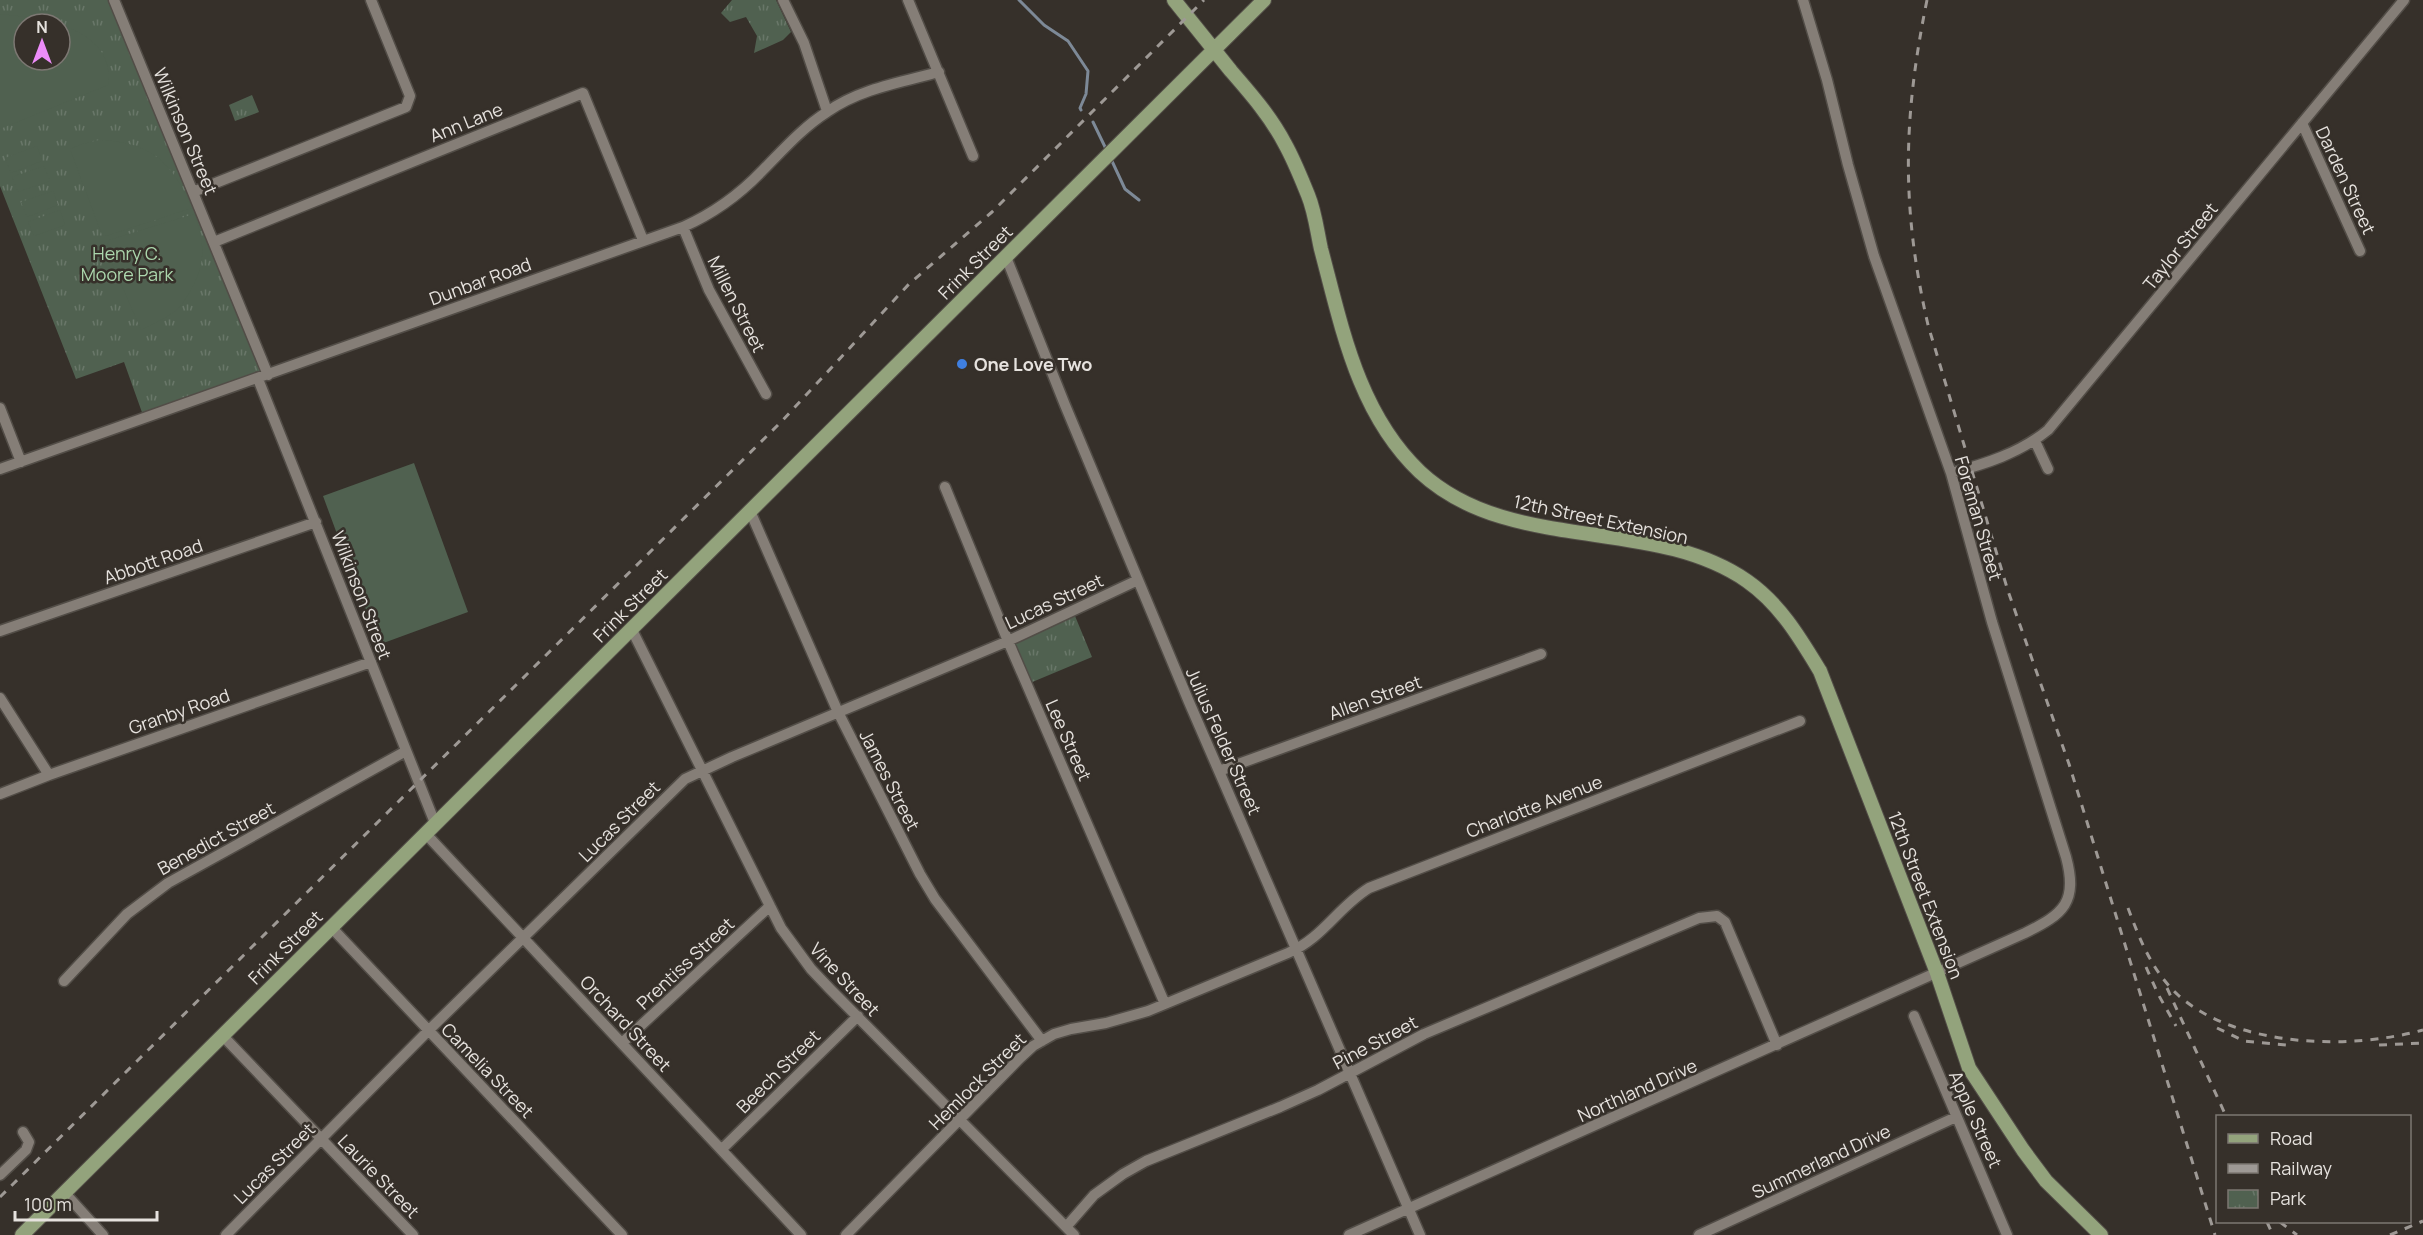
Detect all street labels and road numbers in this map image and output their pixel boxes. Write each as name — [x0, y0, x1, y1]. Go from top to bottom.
street label: Wilkinson Street — [148, 64, 224, 198]
street label: Ann Lane — [426, 97, 506, 147]
street label: Darden Street — [2311, 122, 2381, 238]
street label: Taylor Street — [2137, 197, 2223, 295]
street label: Frink Street — [933, 220, 1017, 304]
street label: Dunbar Road — [426, 251, 534, 311]
street label: Millen Street — [702, 252, 772, 356]
street label: Foreman Street — [1950, 453, 2008, 583]
street label: 12th Street Extension — [1512, 489, 1690, 549]
street label: Wilkinson Street — [326, 527, 398, 663]
street label: Abbott Road — [100, 533, 206, 589]
street label: Frink Street — [588, 563, 672, 647]
street label: Lucas Street — [1001, 568, 1107, 634]
street label: Julius Felder Street — [1181, 664, 1267, 818]
street label: Allen Street — [1325, 669, 1425, 725]
street label: Granby Road — [125, 682, 233, 740]
street label: Lee Street — [1040, 696, 1098, 784]
street label: James Street — [854, 726, 926, 834]
street label: Charlotte Avenue — [1462, 769, 1606, 843]
street label: Lucas Street — [573, 775, 665, 867]
street label: Benedict Street — [153, 796, 279, 880]
street label: 12th Street Extension — [1883, 808, 1969, 982]
street label: Frink Street — [243, 905, 327, 989]
street label: Prentiss Street — [631, 912, 739, 1014]
street label: Vine Street — [805, 937, 885, 1021]
street label: Orchard Street — [575, 970, 677, 1076]
street label: Pine Street — [1328, 1010, 1422, 1074]
street label: Camelia Street — [436, 1017, 540, 1123]
street label: Beech Street — [731, 1024, 825, 1118]
street label: Hemlock Street — [923, 1027, 1031, 1135]
street label: Northland Drive — [1573, 1053, 1701, 1127]
street label: Apple Street — [1944, 1067, 2008, 1171]
street label: Lucas Street — [228, 1117, 320, 1209]
street label: Summerland Drive — [1748, 1118, 1894, 1204]
street label: Laurie Street — [333, 1129, 425, 1223]

